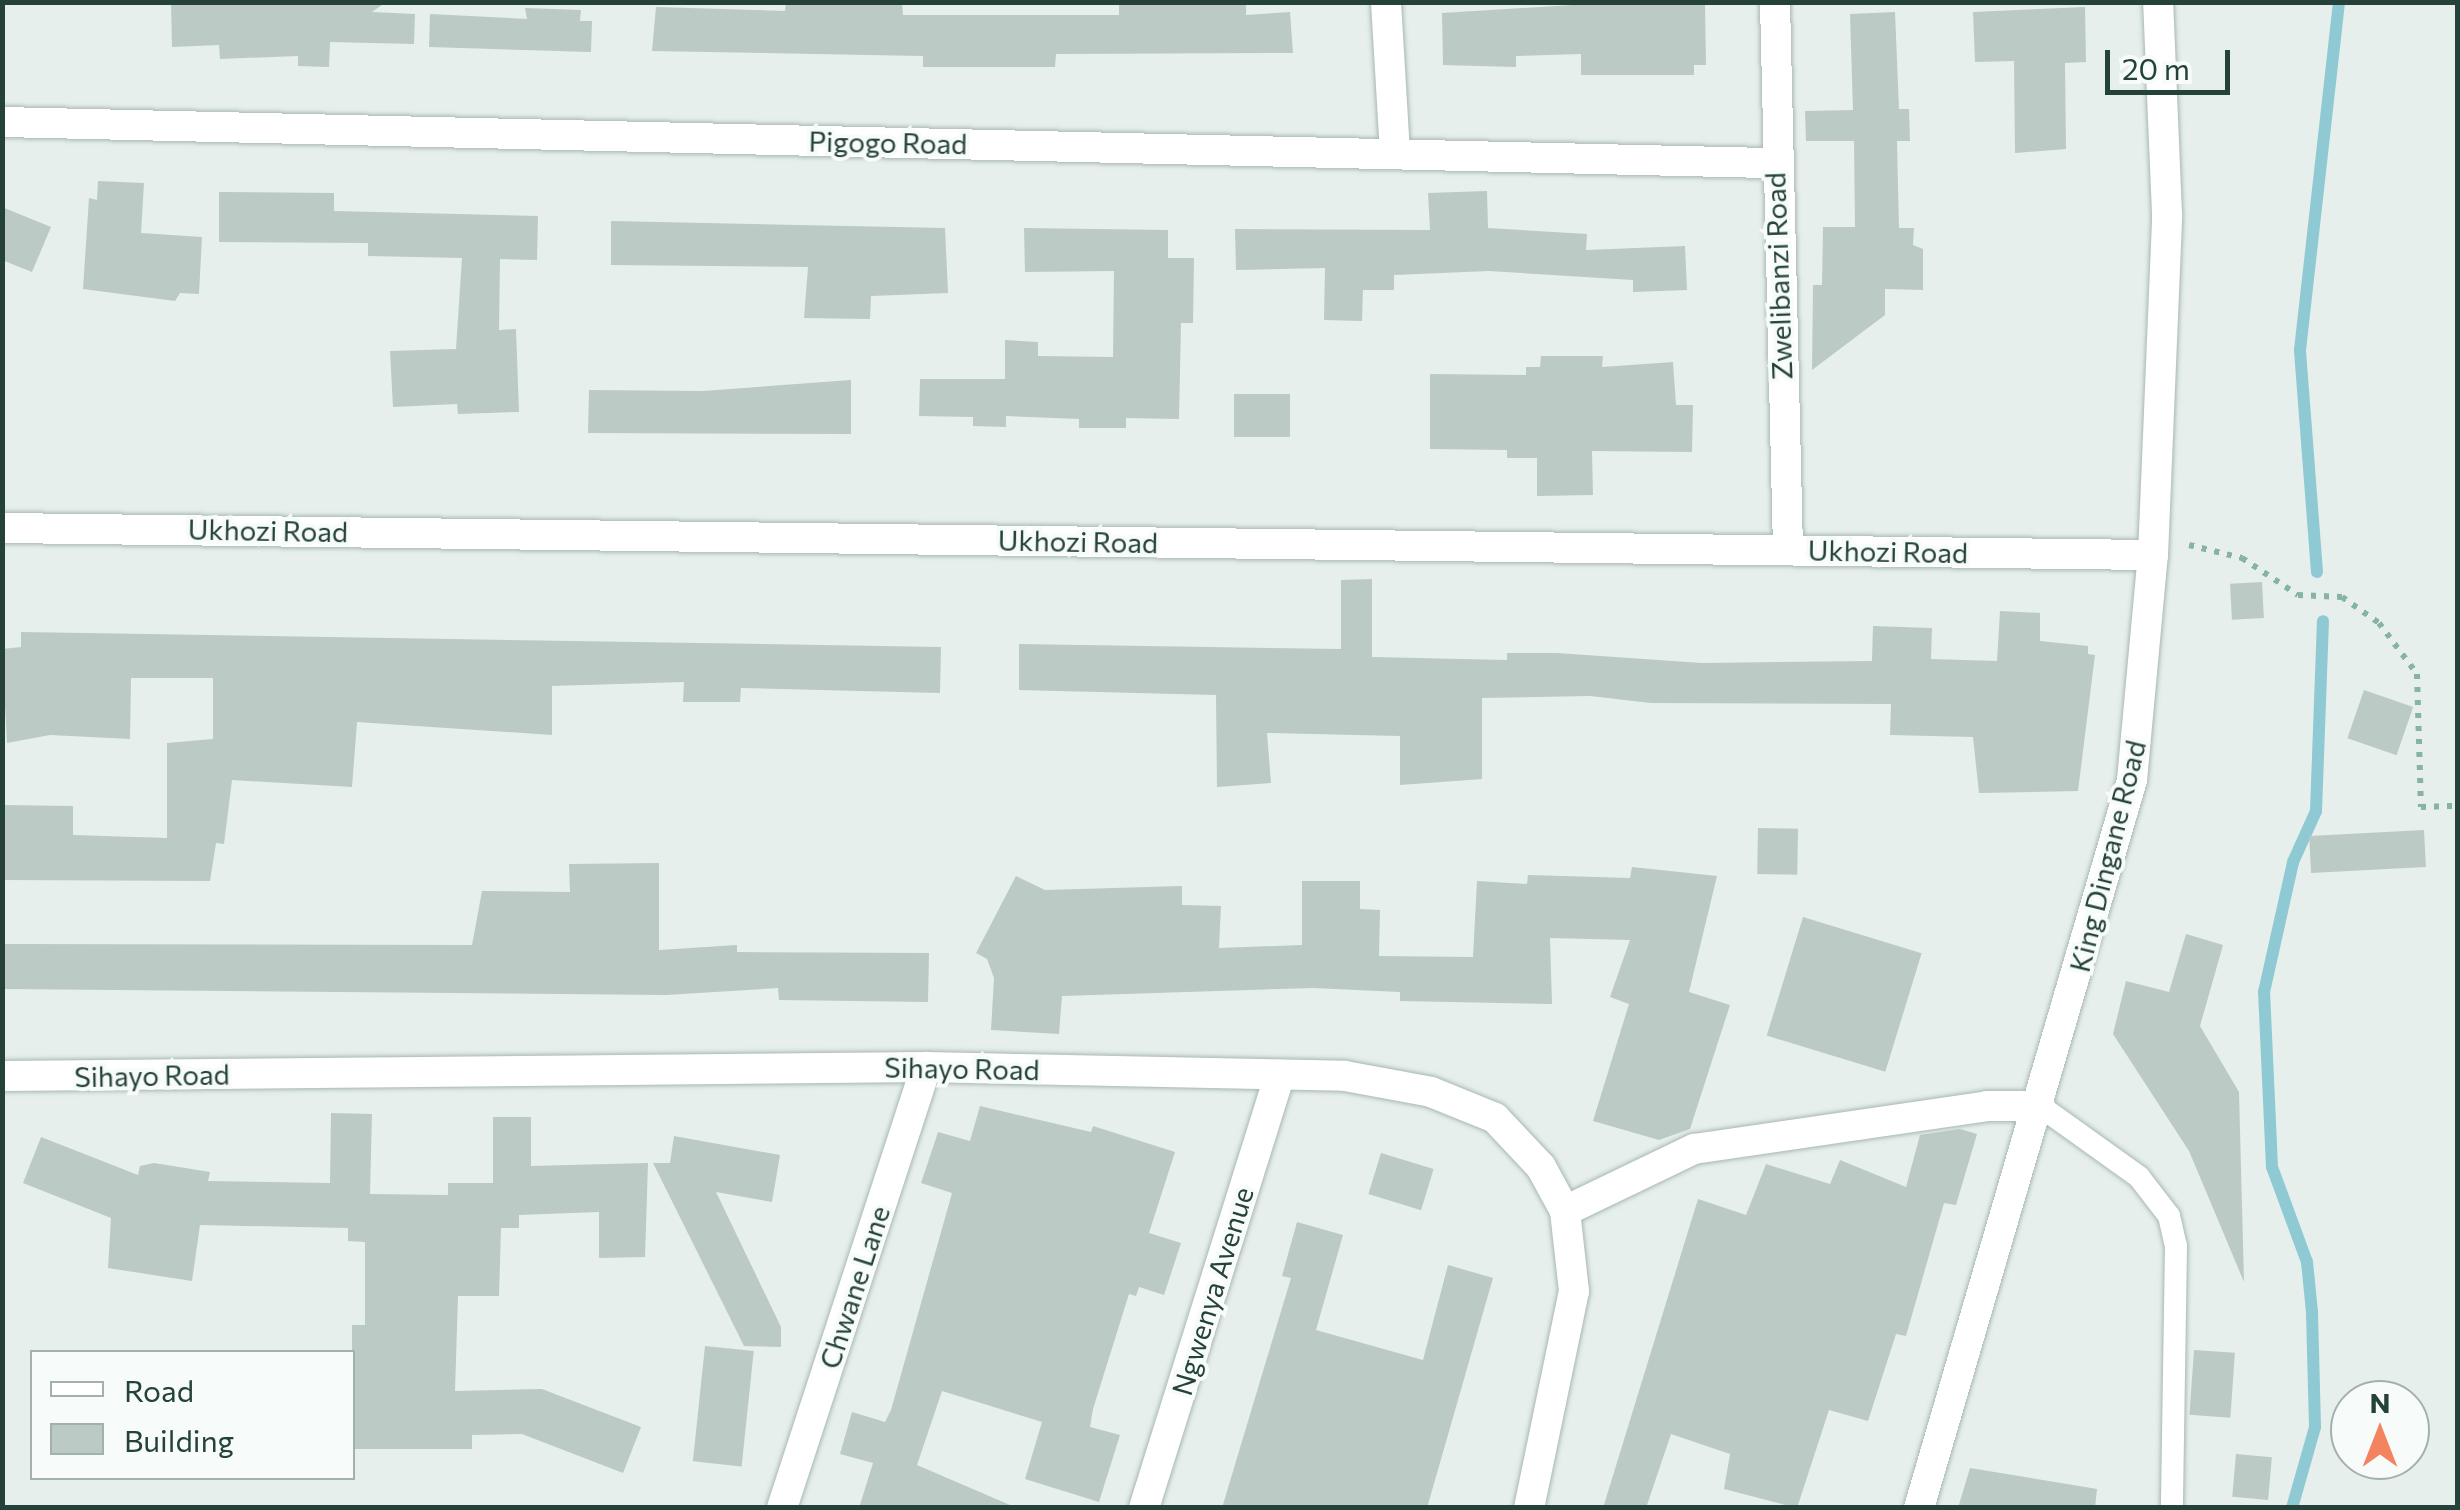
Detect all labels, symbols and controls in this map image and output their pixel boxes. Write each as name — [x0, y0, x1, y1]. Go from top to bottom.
scale bar — [2110, 30, 2235, 92]
text: 20 m — [2122, 49, 2190, 86]
street label: Pigogo Road — [808, 124, 968, 160]
street label: Zwelibanzi Road — [1758, 172, 1798, 380]
street label: Ukhozi Road — [188, 512, 348, 548]
street label: Ukhozi Road — [998, 523, 1158, 559]
street label: Ukhozi Road — [1808, 533, 1968, 569]
street label: King Dingane Road — [2062, 737, 2152, 975]
street label: Sihayo Road — [884, 1050, 1040, 1086]
street label: Sihayo Road — [74, 1057, 230, 1093]
street label: Ngwenya Avenue — [1164, 1183, 1260, 1399]
street label: Chwane Lane — [812, 1201, 896, 1373]
legend — [30, 1350, 355, 1480]
text: Road — [124, 1371, 194, 1408]
north arrow — [2330, 1380, 2430, 1480]
text: N — [2370, 1385, 2391, 1419]
text: Building — [124, 1421, 234, 1458]

